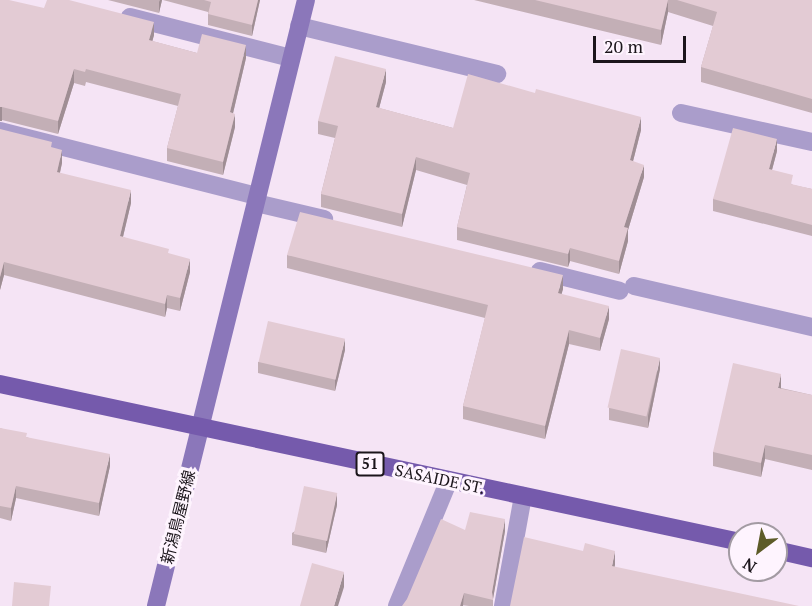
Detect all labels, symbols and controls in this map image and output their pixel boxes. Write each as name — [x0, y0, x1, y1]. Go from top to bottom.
scale bar — [596, 24, 689, 62]
text: 20 m — [604, 34, 643, 58]
road number: 51 — [355, 452, 385, 476]
street label: SASAIDE ST. — [393, 460, 487, 498]
street label: 新潟鳥屋野線 — [157, 468, 199, 566]
north arrow — [728, 522, 788, 582]
text: N — [739, 553, 761, 578]

